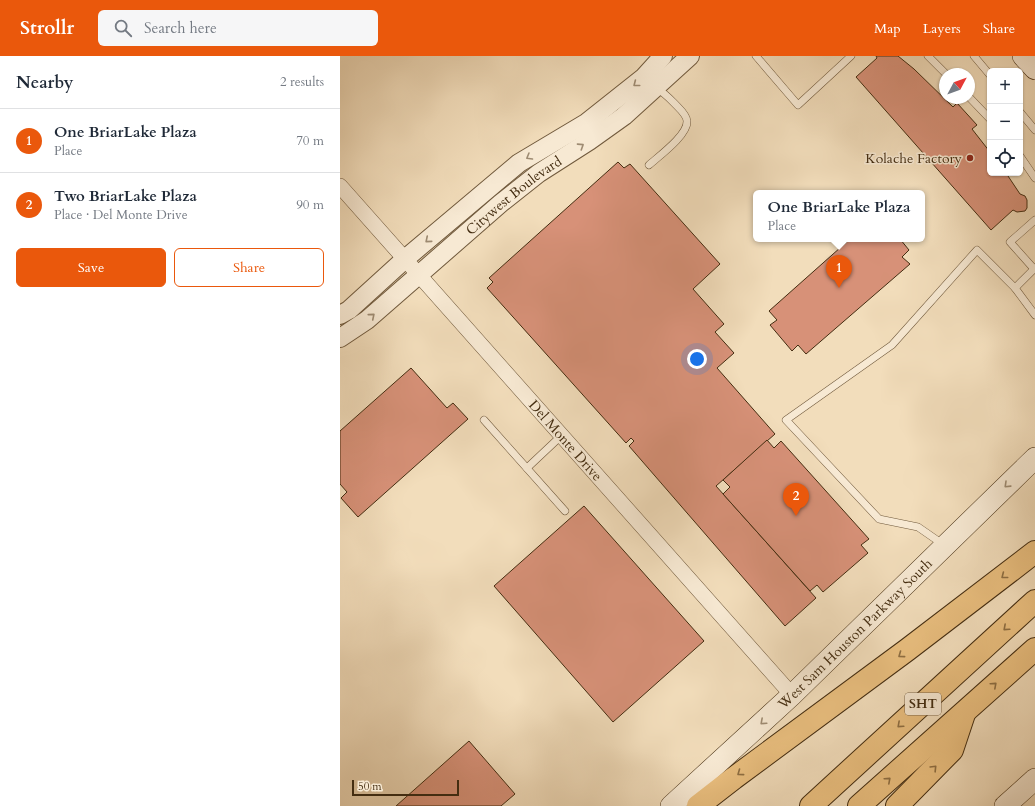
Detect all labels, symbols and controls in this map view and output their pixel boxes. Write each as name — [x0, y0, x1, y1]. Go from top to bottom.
search box — [98, 10, 378, 46]
text: Strollr — [20, 15, 74, 41]
icon: search — [112, 17, 134, 39]
text: Search here — [144, 18, 217, 38]
text: Map — [874, 19, 901, 38]
text: Layers — [923, 19, 961, 38]
text: Share — [983, 19, 1015, 38]
north arrow — [939, 68, 975, 104]
map controls — [987, 68, 1023, 176]
button: + — [987, 68, 1023, 104]
text: Nearby — [16, 71, 73, 94]
text: 2 results — [280, 73, 324, 91]
one-way arrow — [633, 79, 640, 86]
button: − — [987, 104, 1023, 140]
text: One BriarLake Plaza — [54, 122, 197, 142]
text: 1 — [26, 132, 32, 150]
text: 70 m — [296, 132, 324, 150]
button: locate — [987, 140, 1023, 176]
text: Place — [54, 142, 82, 160]
one-way arrow — [577, 144, 584, 151]
place label: Kolache Factory — [865, 149, 963, 168]
street label: Citywest Boulevard — [462, 151, 566, 239]
one-way arrow — [526, 153, 533, 160]
marker: Kolache Factory — [965, 153, 975, 163]
text: Two BriarLake Plaza — [54, 186, 197, 206]
popup — [753, 190, 925, 242]
text: 2 — [26, 196, 32, 214]
text: 90 m — [296, 196, 324, 214]
text: One BriarLake Plaza — [768, 197, 910, 217]
text: Place · Del Monte Drive — [54, 206, 188, 224]
text: Place — [768, 217, 796, 235]
one-way arrow — [426, 235, 433, 242]
button: Save — [16, 248, 166, 287]
button: Share — [174, 248, 324, 287]
pin: 1 — [826, 255, 852, 288]
one-way arrow — [367, 313, 375, 320]
your location — [687, 349, 707, 369]
street label: Del Monte Drive — [525, 396, 607, 485]
one-way arrow — [1004, 480, 1012, 488]
pin: 2 — [783, 483, 809, 516]
street label: West Sam Houston Parkway South — [773, 554, 936, 714]
one-way arrow — [1002, 571, 1009, 578]
one-way arrow — [1003, 623, 1011, 630]
one-way arrow — [898, 650, 905, 658]
one-way arrow — [990, 682, 997, 689]
road number: SHT — [905, 693, 941, 715]
one-way arrow — [760, 717, 768, 724]
one-way arrow — [897, 720, 905, 727]
one-way arrow — [929, 765, 937, 773]
one-way arrow — [737, 768, 744, 775]
scale bar — [352, 778, 459, 797]
one-way arrow — [884, 778, 891, 785]
text: 50 m — [358, 779, 382, 794]

